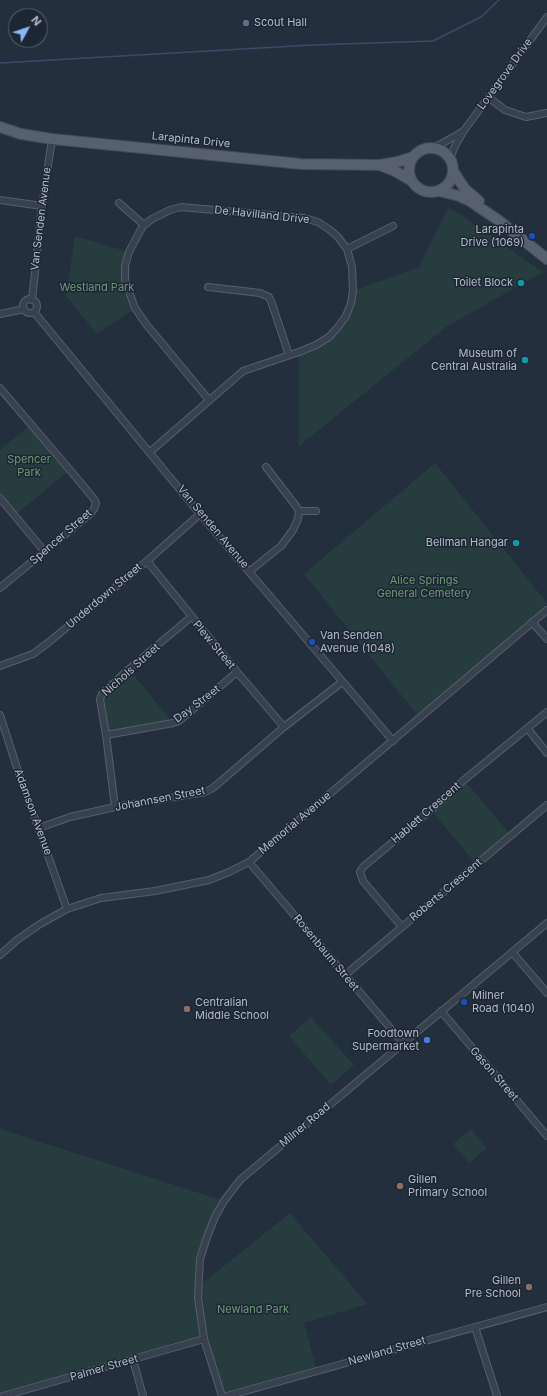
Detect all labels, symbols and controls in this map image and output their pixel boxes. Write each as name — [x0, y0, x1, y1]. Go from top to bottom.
north arrow — [8, 8, 48, 48]
text: N — [28, 13, 44, 29]
place label: Scout Hall — [254, 16, 307, 30]
marker: Scout Hall — [241, 18, 251, 28]
street label: Lovegrove Drive — [475, 36, 535, 112]
street label: Larapinta Drive — [151, 129, 231, 151]
street label: Van Senden Avenue — [28, 167, 54, 271]
street label: De Havilland Drive — [214, 203, 310, 227]
place label: Larapinta Drive (1069) — [461, 223, 524, 249]
marker: Larapinta Drive (1069) — [527, 231, 537, 241]
place label: Toilet Block — [453, 276, 513, 290]
marker: Toilet Block — [516, 278, 526, 288]
park label: Westland Park — [60, 281, 134, 295]
place label: Museum of Central Australia — [431, 347, 517, 373]
marker: Museum of Central Australia — [520, 355, 530, 365]
park label: Spencer Park — [7, 453, 51, 479]
street label: Van Senden Avenue — [174, 483, 252, 571]
street label: Spencer Street — [27, 507, 95, 567]
place label: Bellman Hangar — [426, 536, 508, 550]
marker: Bellman Hangar — [511, 538, 521, 548]
street label: Underdown Street — [64, 561, 144, 631]
park label: Alice Springs General Cemetery — [377, 574, 471, 600]
street label: Plew Street — [190, 618, 238, 672]
place label: Van Senden Avenue (1048) — [320, 629, 395, 655]
marker: Van Senden Avenue (1048) — [307, 637, 317, 647]
street label: Nichols Street — [99, 641, 163, 699]
street label: Day Street — [171, 682, 223, 726]
street label: Adamson Avenue — [11, 767, 55, 857]
street label: Hablett Crescent — [389, 779, 463, 847]
street label: Johannsen Street — [114, 784, 206, 814]
street label: Memorial Avenue — [256, 789, 334, 857]
street label: Roberts Crescent — [407, 856, 485, 924]
street label: Rosenbaum Street — [290, 912, 362, 994]
place label: Milner Road (1040) — [472, 989, 535, 1015]
place label: Centralian Middle School — [195, 996, 269, 1022]
marker: Milner Road (1040) — [459, 997, 469, 1007]
marker: Centralian Middle School — [182, 1004, 192, 1014]
place label: Foodtown Supermarket — [352, 1027, 419, 1053]
marker: Foodtown Supermarket — [422, 1035, 432, 1045]
street label: Gason Street — [467, 1044, 521, 1104]
street label: Milner Road — [277, 1100, 333, 1150]
place label: Gillen Primary School — [408, 1173, 487, 1199]
marker: Gillen Primary School — [395, 1181, 405, 1191]
place label: Gillen Pre School — [465, 1274, 521, 1300]
marker: Gillen Pre School — [524, 1282, 534, 1292]
park label: Newland Park — [217, 1303, 289, 1317]
street label: Newland Street — [347, 1334, 427, 1368]
street label: Palmer Street — [68, 1352, 140, 1384]

